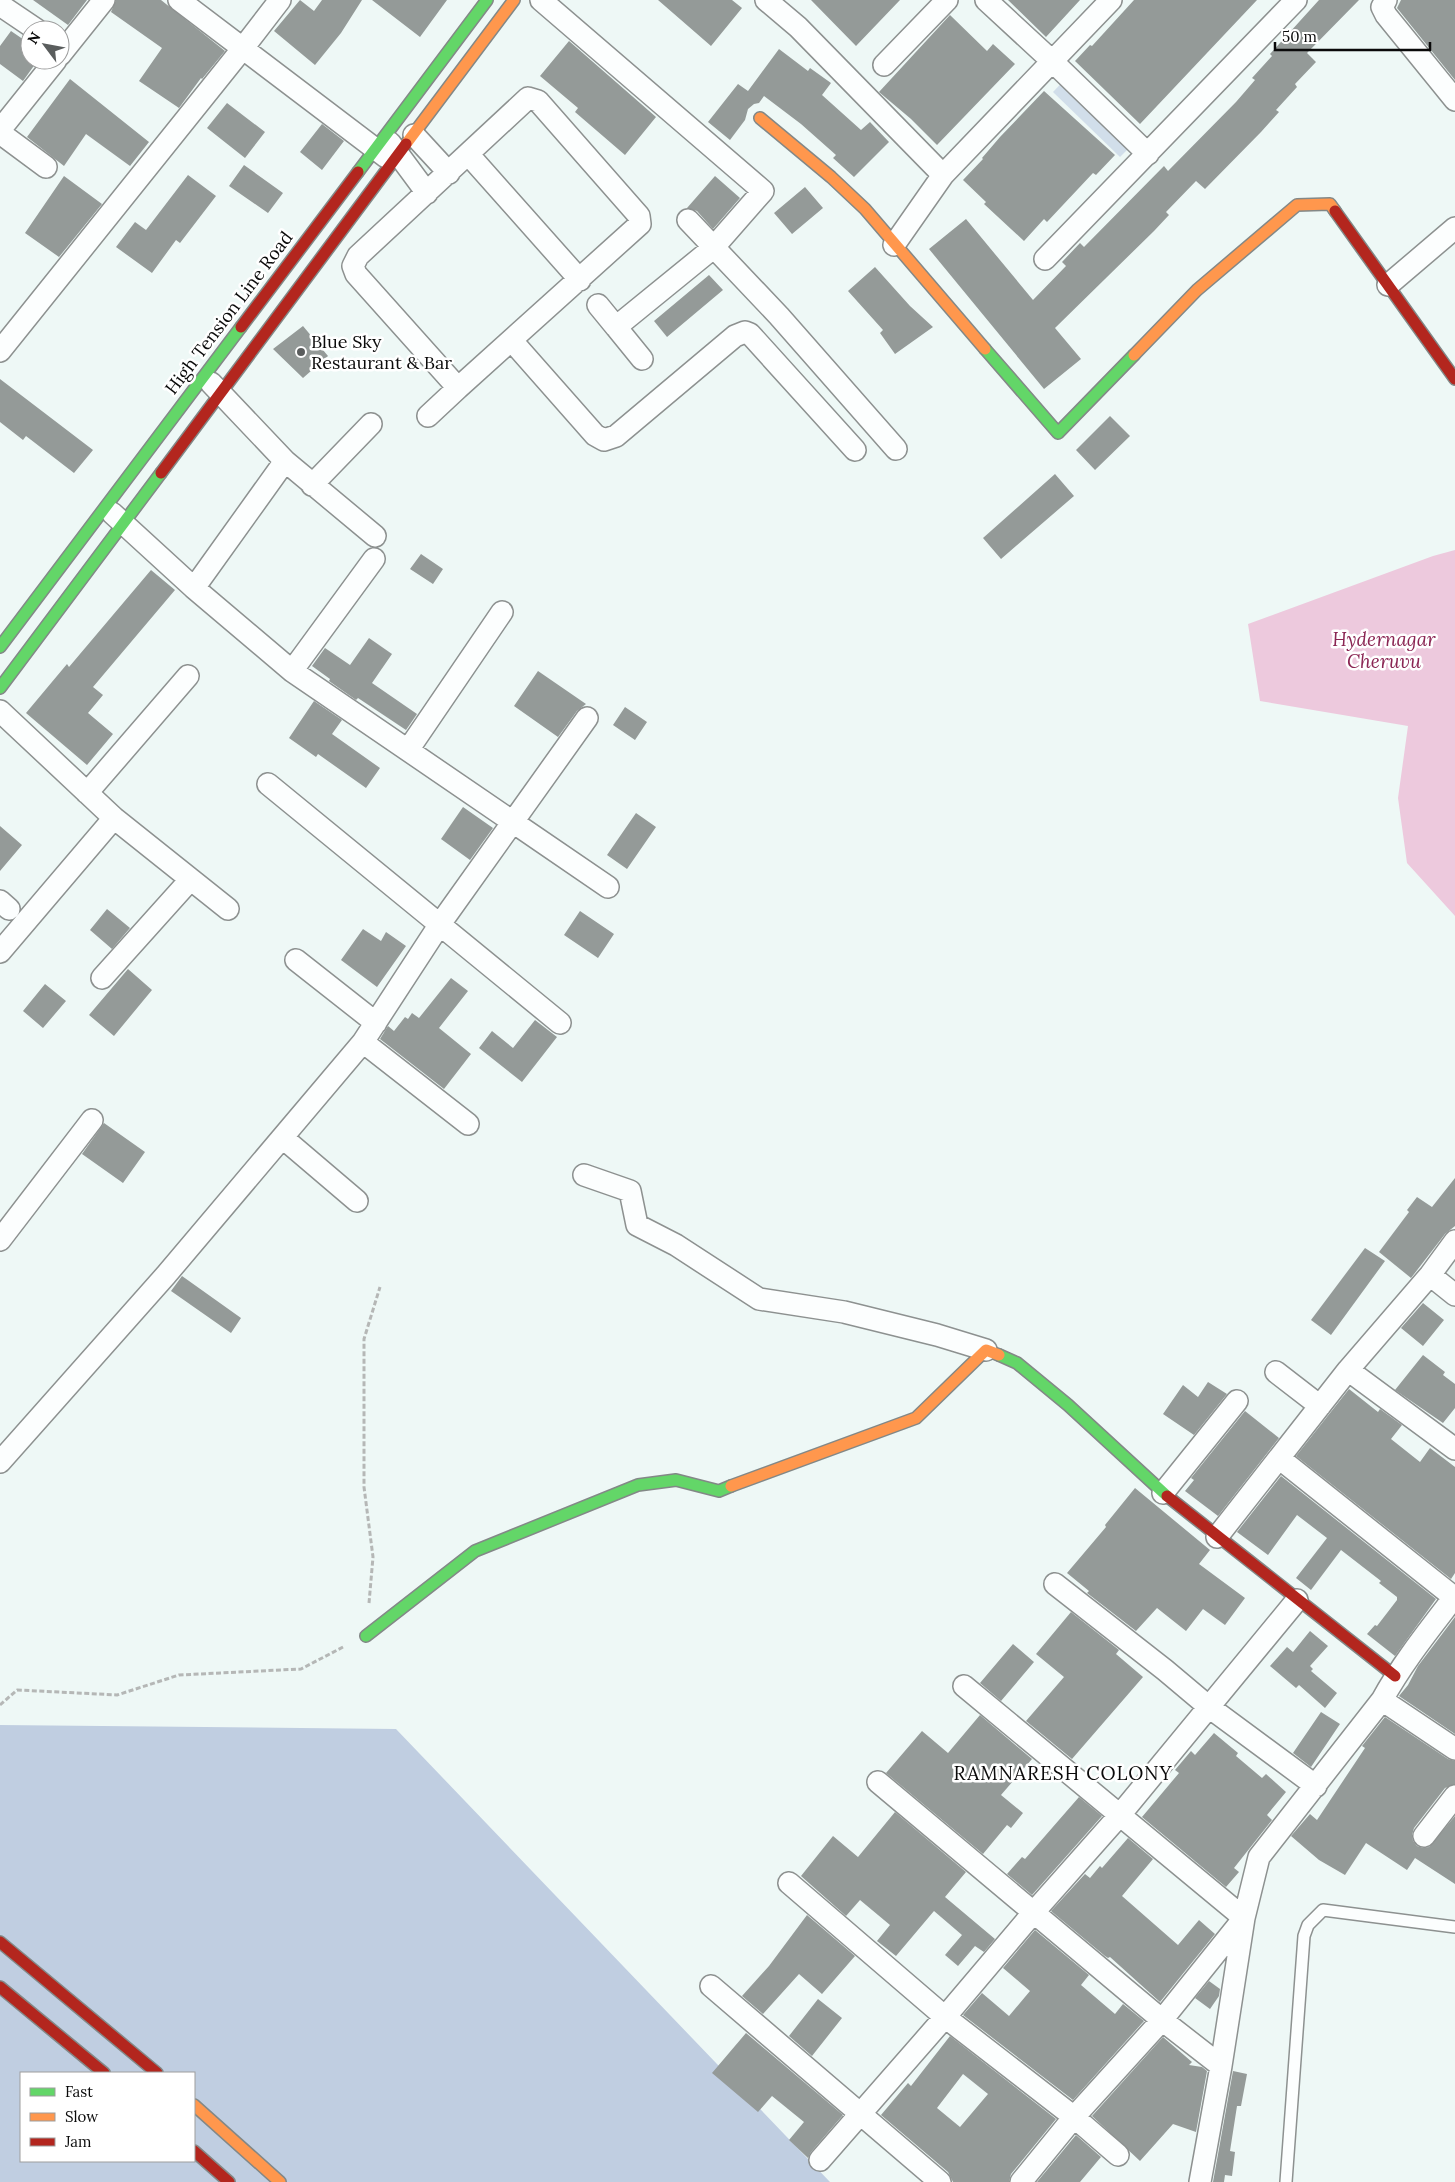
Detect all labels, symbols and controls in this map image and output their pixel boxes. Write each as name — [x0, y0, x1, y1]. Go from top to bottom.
north arrow — [20, 20, 70, 70]
scale bar — [1275, 20, 1430, 52]
text: 50 m — [1282, 27, 1317, 46]
text: N — [23, 29, 45, 47]
street label: High Tension Line Road — [160, 226, 298, 399]
place label: Blue Sky Restaurant & Bar — [311, 330, 452, 374]
marker: Blue Sky Restaurant & Bar — [295, 346, 307, 358]
water label: Hydernagar Cheruvu — [1332, 627, 1436, 673]
district label: RAMNARESH COLONY — [953, 1761, 1173, 1785]
legend — [20, 2072, 195, 2162]
text: Fast — [65, 2082, 93, 2101]
text: Slow — [65, 2107, 98, 2126]
text: Jam — [64, 2132, 92, 2151]

